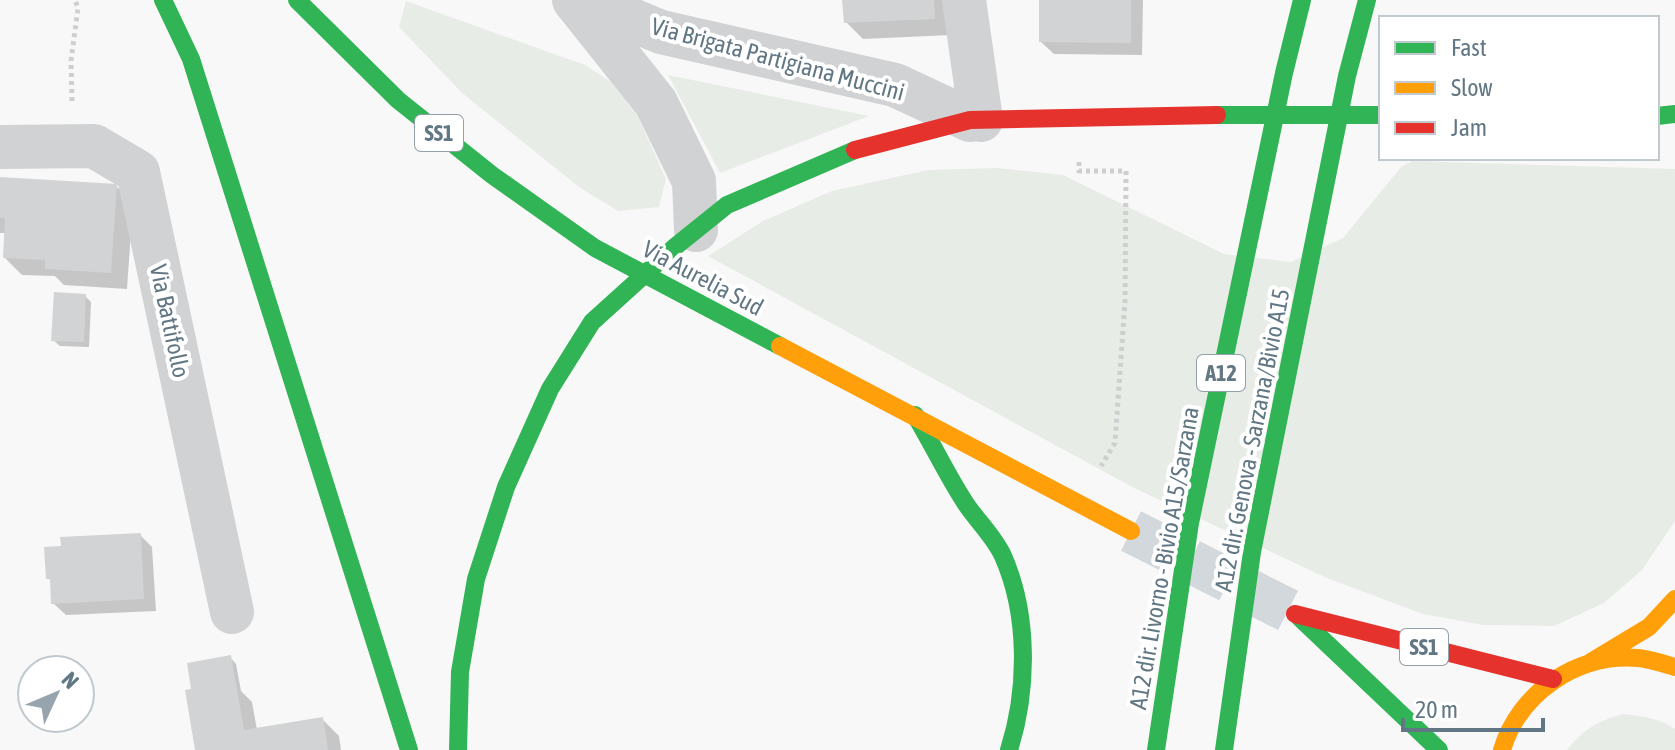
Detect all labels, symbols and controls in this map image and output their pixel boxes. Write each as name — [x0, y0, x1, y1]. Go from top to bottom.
street label: Via Brigata Partigiana Muccini — [648, 12, 908, 106]
legend — [1379, 16, 1659, 160]
text: Fast — [1451, 34, 1487, 61]
text: Slow — [1451, 74, 1493, 101]
text: Jam — [1451, 114, 1487, 141]
road number: SS1 — [415, 115, 463, 151]
street label: Via Aurelia Sud — [638, 235, 768, 321]
street label: Via Battifollo — [145, 262, 195, 380]
street label: A12 dir. Genova - Sarzana/Bivio A15 — [1209, 286, 1295, 594]
road number: A12 — [1197, 355, 1245, 391]
street label: A12 dir. Livorno - Bivio A15/Sarzana — [1124, 405, 1204, 711]
road number: SS1 — [1400, 629, 1448, 665]
north arrow — [16, 654, 96, 734]
text: N — [57, 666, 84, 694]
scale bar — [1403, 682, 1543, 732]
text: 20 m — [1415, 696, 1458, 723]

